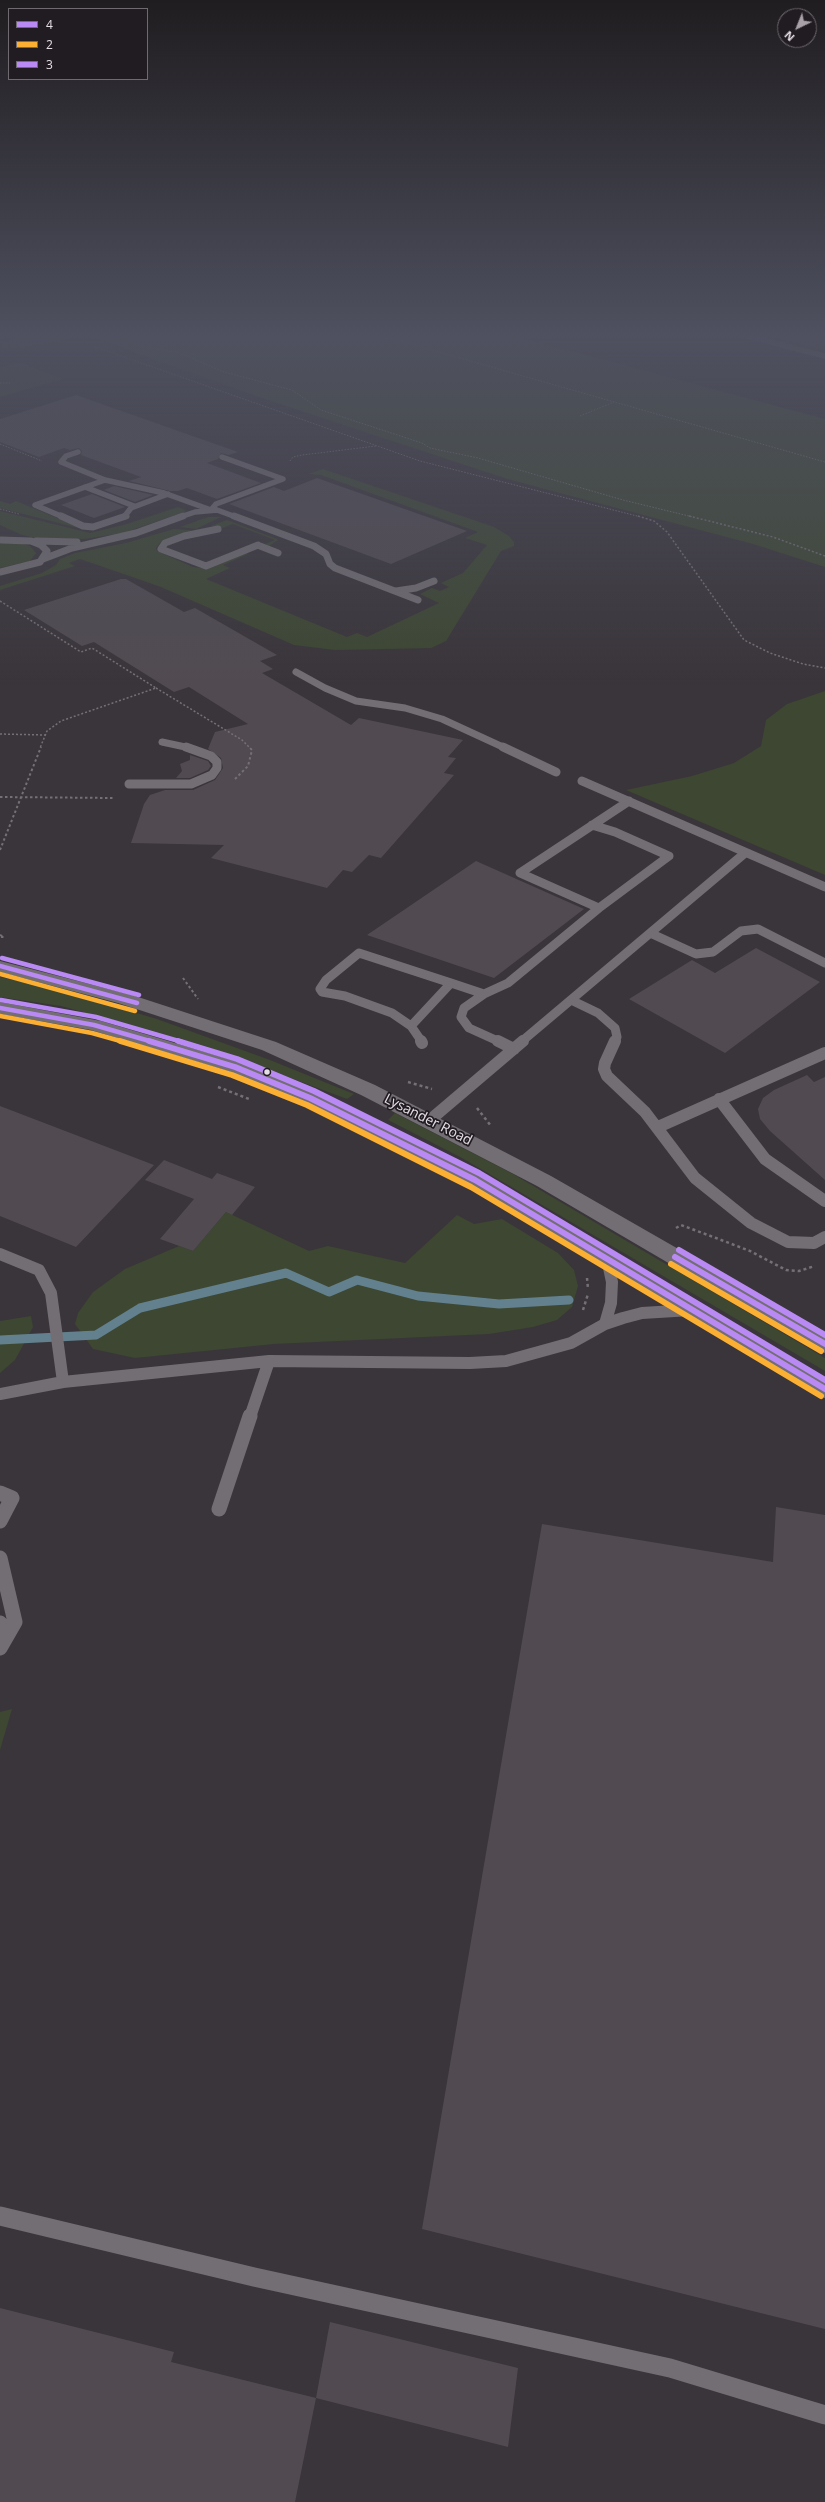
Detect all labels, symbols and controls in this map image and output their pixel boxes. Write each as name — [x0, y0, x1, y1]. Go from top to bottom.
legend — [8, 8, 148, 80]
north arrow — [777, 8, 817, 48]
text: 4 — [46, 16, 53, 33]
text: N — [781, 28, 798, 45]
text: 2 — [46, 36, 53, 53]
text: 3 — [46, 56, 53, 73]
unlabelled marker — [262, 1067, 272, 1077]
street label: Lysander Road — [381, 1091, 475, 1149]

